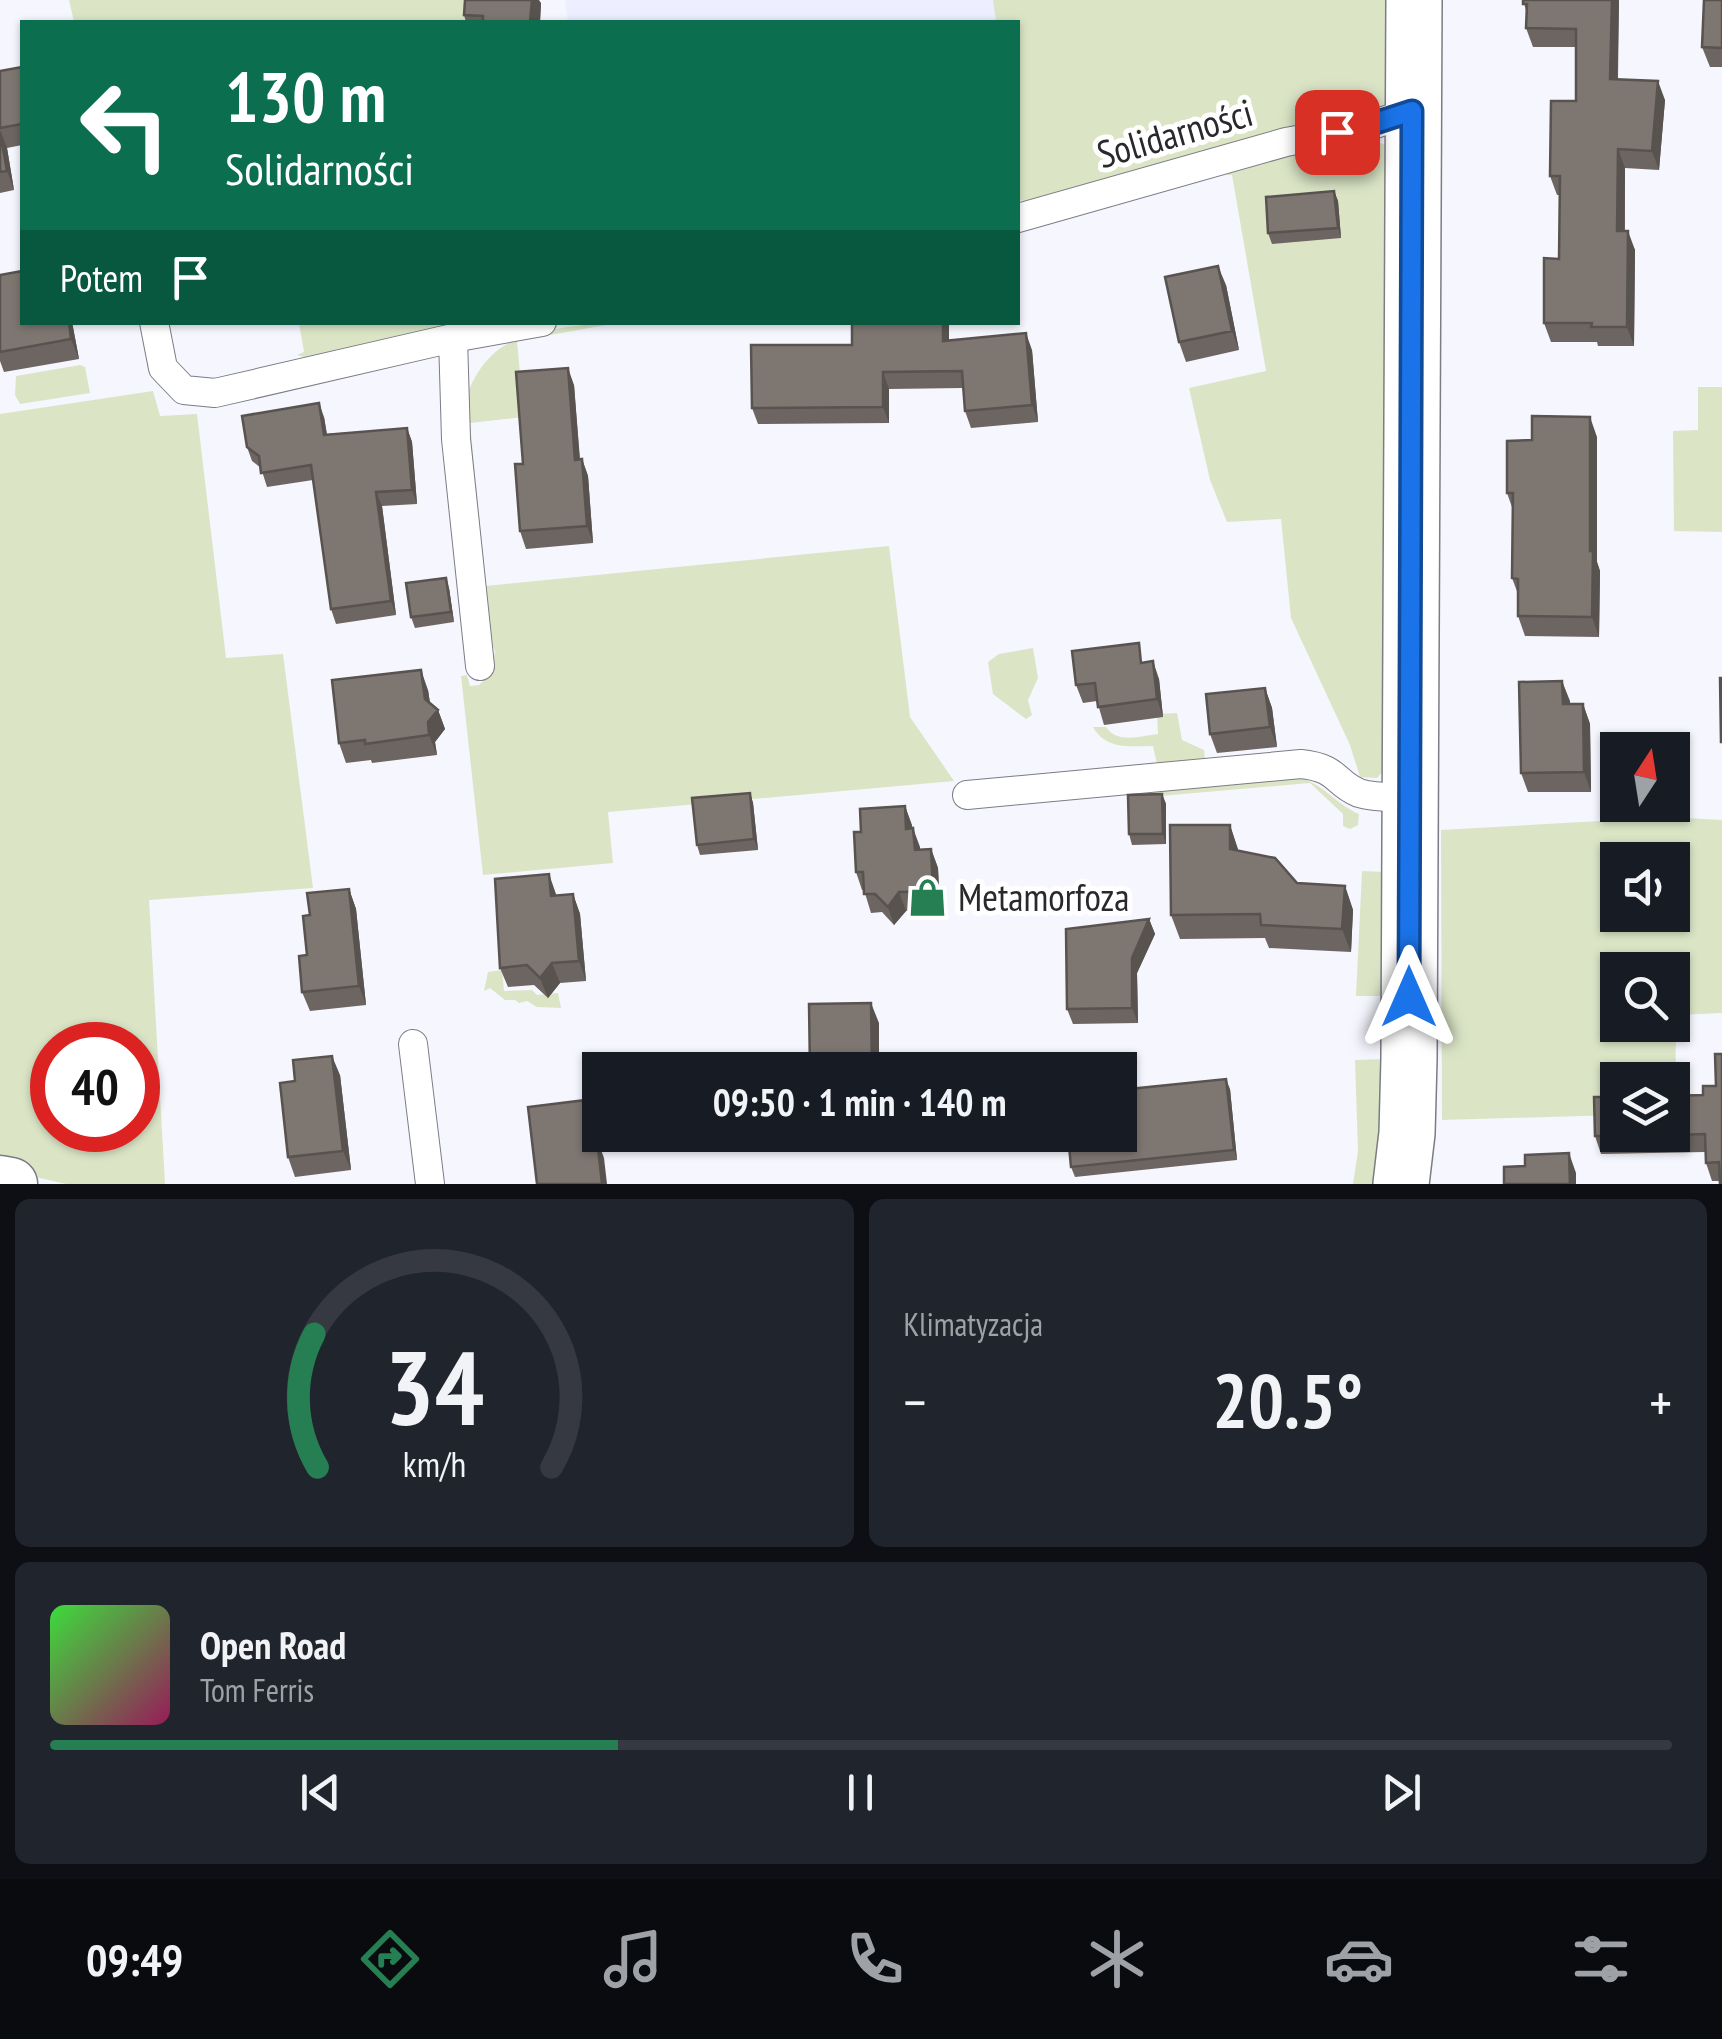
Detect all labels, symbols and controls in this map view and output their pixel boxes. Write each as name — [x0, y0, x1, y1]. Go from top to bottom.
text: 130 m — [225, 51, 386, 141]
icon: left — [60, 60, 190, 190]
street label: Solidarności — [1091, 87, 1258, 178]
pin — [1295, 90, 1380, 175]
icon: arrive — [1310, 105, 1365, 160]
text: Solidarności — [225, 139, 414, 197]
icon: arrive — [163, 250, 218, 305]
text: Potem — [60, 253, 143, 302]
north arrow — [1600, 732, 1690, 822]
map controls — [1600, 732, 1690, 1152]
button: sound — [1600, 842, 1690, 932]
place label: Metamorfoza — [958, 872, 1129, 921]
shop icon: Metamorfoza — [907, 877, 949, 919]
position arrow — [1357, 945, 1461, 1049]
button: search — [1600, 952, 1690, 1042]
speed limit sign: 40 — [30, 1022, 160, 1152]
button: layers — [1600, 1062, 1690, 1152]
text: 09:50 · 1 min · 140 m — [713, 1077, 1006, 1126]
text: Klimatyzacja — [904, 1303, 1043, 1345]
text: 34 — [385, 1319, 484, 1454]
text: 20.5° — [1212, 1352, 1363, 1449]
text: − — [904, 1366, 926, 1437]
text: + — [1649, 1366, 1672, 1437]
text: km/h — [403, 1441, 466, 1487]
text: Open Road — [200, 1620, 346, 1669]
text: Tom Ferris — [200, 1669, 314, 1711]
icon: previous — [293, 1765, 348, 1820]
icon: pause — [833, 1765, 888, 1820]
icon: next — [1374, 1765, 1429, 1820]
icon: directions — [355, 1924, 425, 1994]
icon: music — [598, 1924, 668, 1994]
icon: phone — [840, 1924, 910, 1994]
icon: climate — [1082, 1924, 1152, 1994]
icon: car — [1324, 1924, 1394, 1994]
icon: filters — [1566, 1924, 1636, 1994]
text: 09:49 — [86, 1930, 183, 1988]

